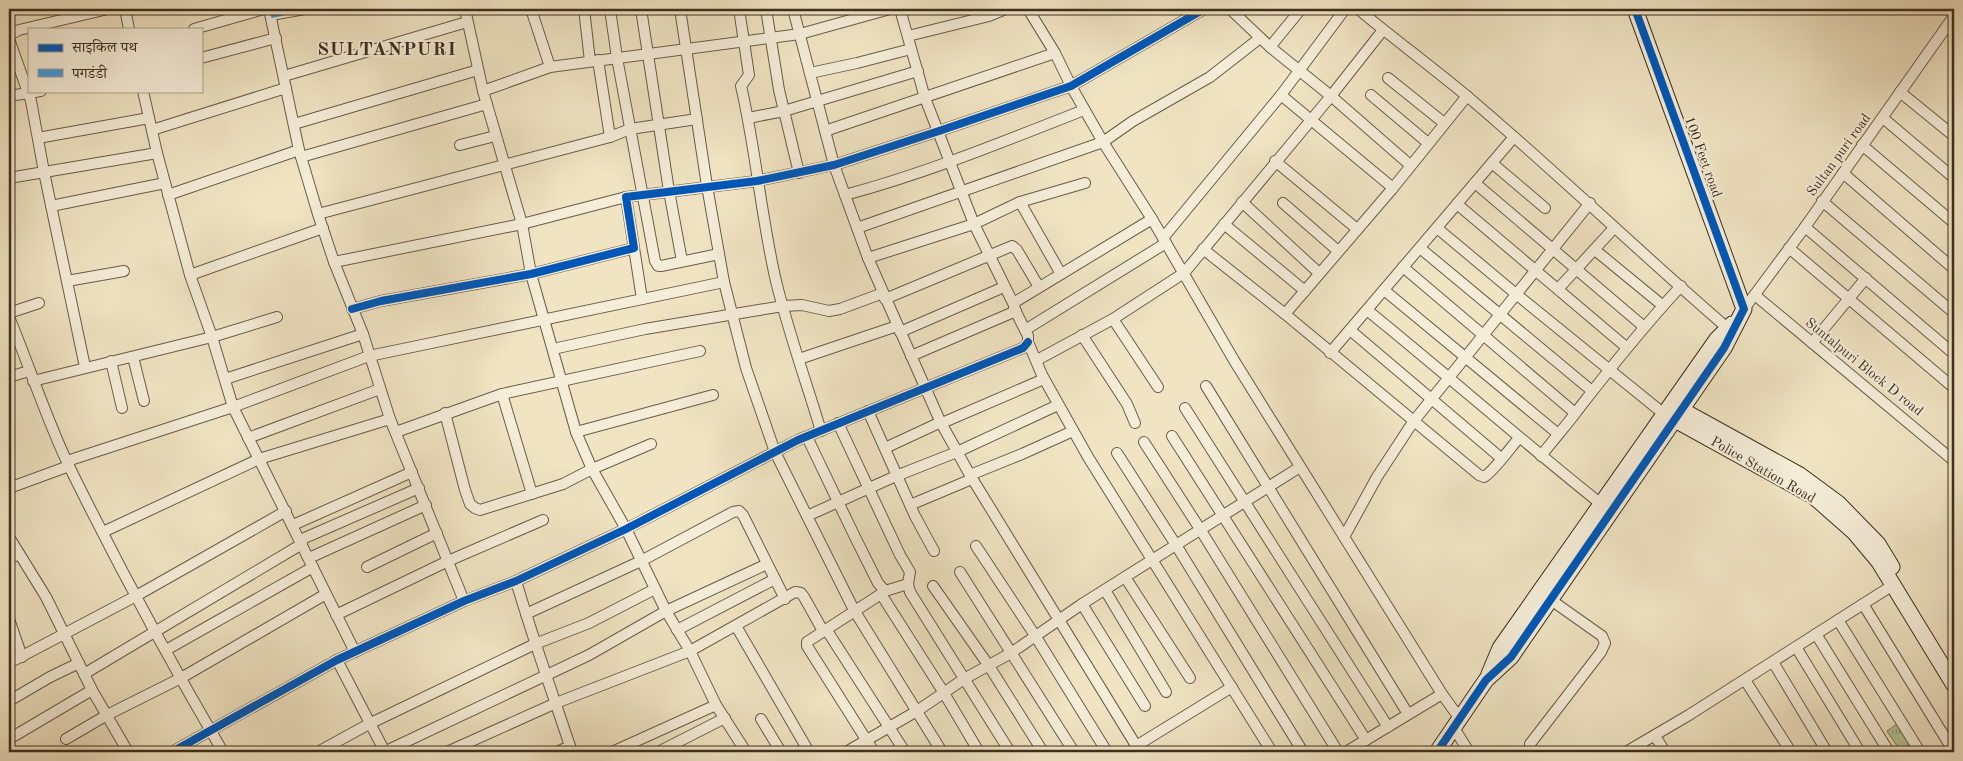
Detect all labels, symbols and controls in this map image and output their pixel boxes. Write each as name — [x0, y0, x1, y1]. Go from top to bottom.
legend — [28, 28, 202, 92]
text: साइकिल पथ — [71, 39, 138, 56]
district label: SULTANPURI — [317, 41, 457, 60]
text: पगडंडी — [71, 64, 108, 82]
street label: Sultan puri road — [1804, 111, 1874, 199]
street label: 100 Feet road — [1682, 115, 1724, 199]
street label: Suntalpuri Block D road — [1803, 315, 1925, 419]
street label: Police Station Road — [1708, 434, 1818, 506]

